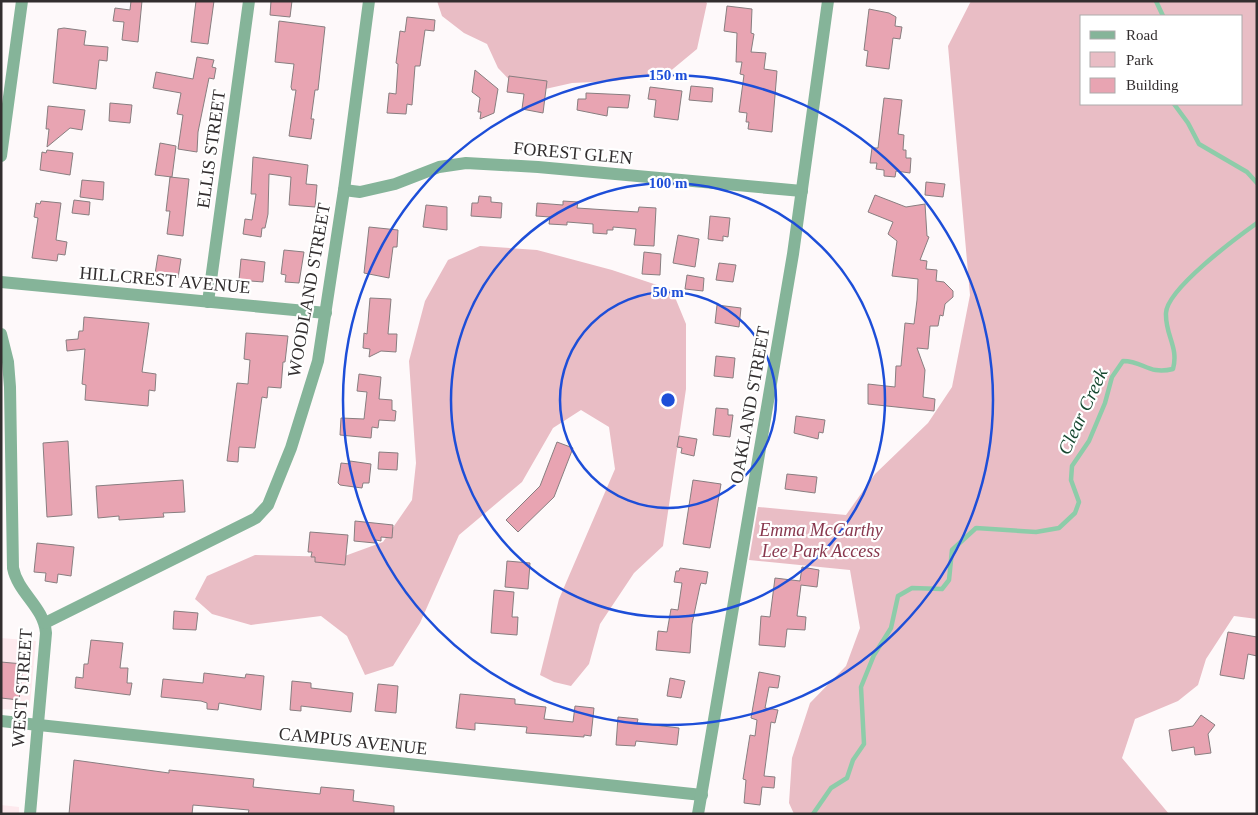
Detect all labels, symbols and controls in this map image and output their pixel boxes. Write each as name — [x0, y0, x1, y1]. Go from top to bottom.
legend — [1080, 15, 1243, 105]
text: Road — [1126, 27, 1158, 43]
text: Park — [1126, 52, 1154, 68]
text: 150 m — [649, 67, 688, 83]
text: Building — [1126, 77, 1179, 93]
street label: ELLIS STREET — [193, 88, 229, 210]
street label: FOREST GLEN — [513, 138, 633, 168]
text: 100 m — [649, 175, 688, 191]
street label: WOODLAND STREET — [284, 201, 334, 379]
street label: HILLCREST AVENUE — [79, 263, 251, 297]
text: 50 m — [652, 284, 684, 300]
street label: OAKLAND STREET — [726, 325, 774, 485]
water label: Clear Creek — [1053, 364, 1112, 458]
centre of rings — [659, 391, 677, 409]
park label: Emma McCarthy Lee Park Access — [758, 520, 883, 561]
street label: WEST STREET — [8, 628, 36, 748]
street label: CAMPUS AVENUE — [278, 723, 428, 759]

